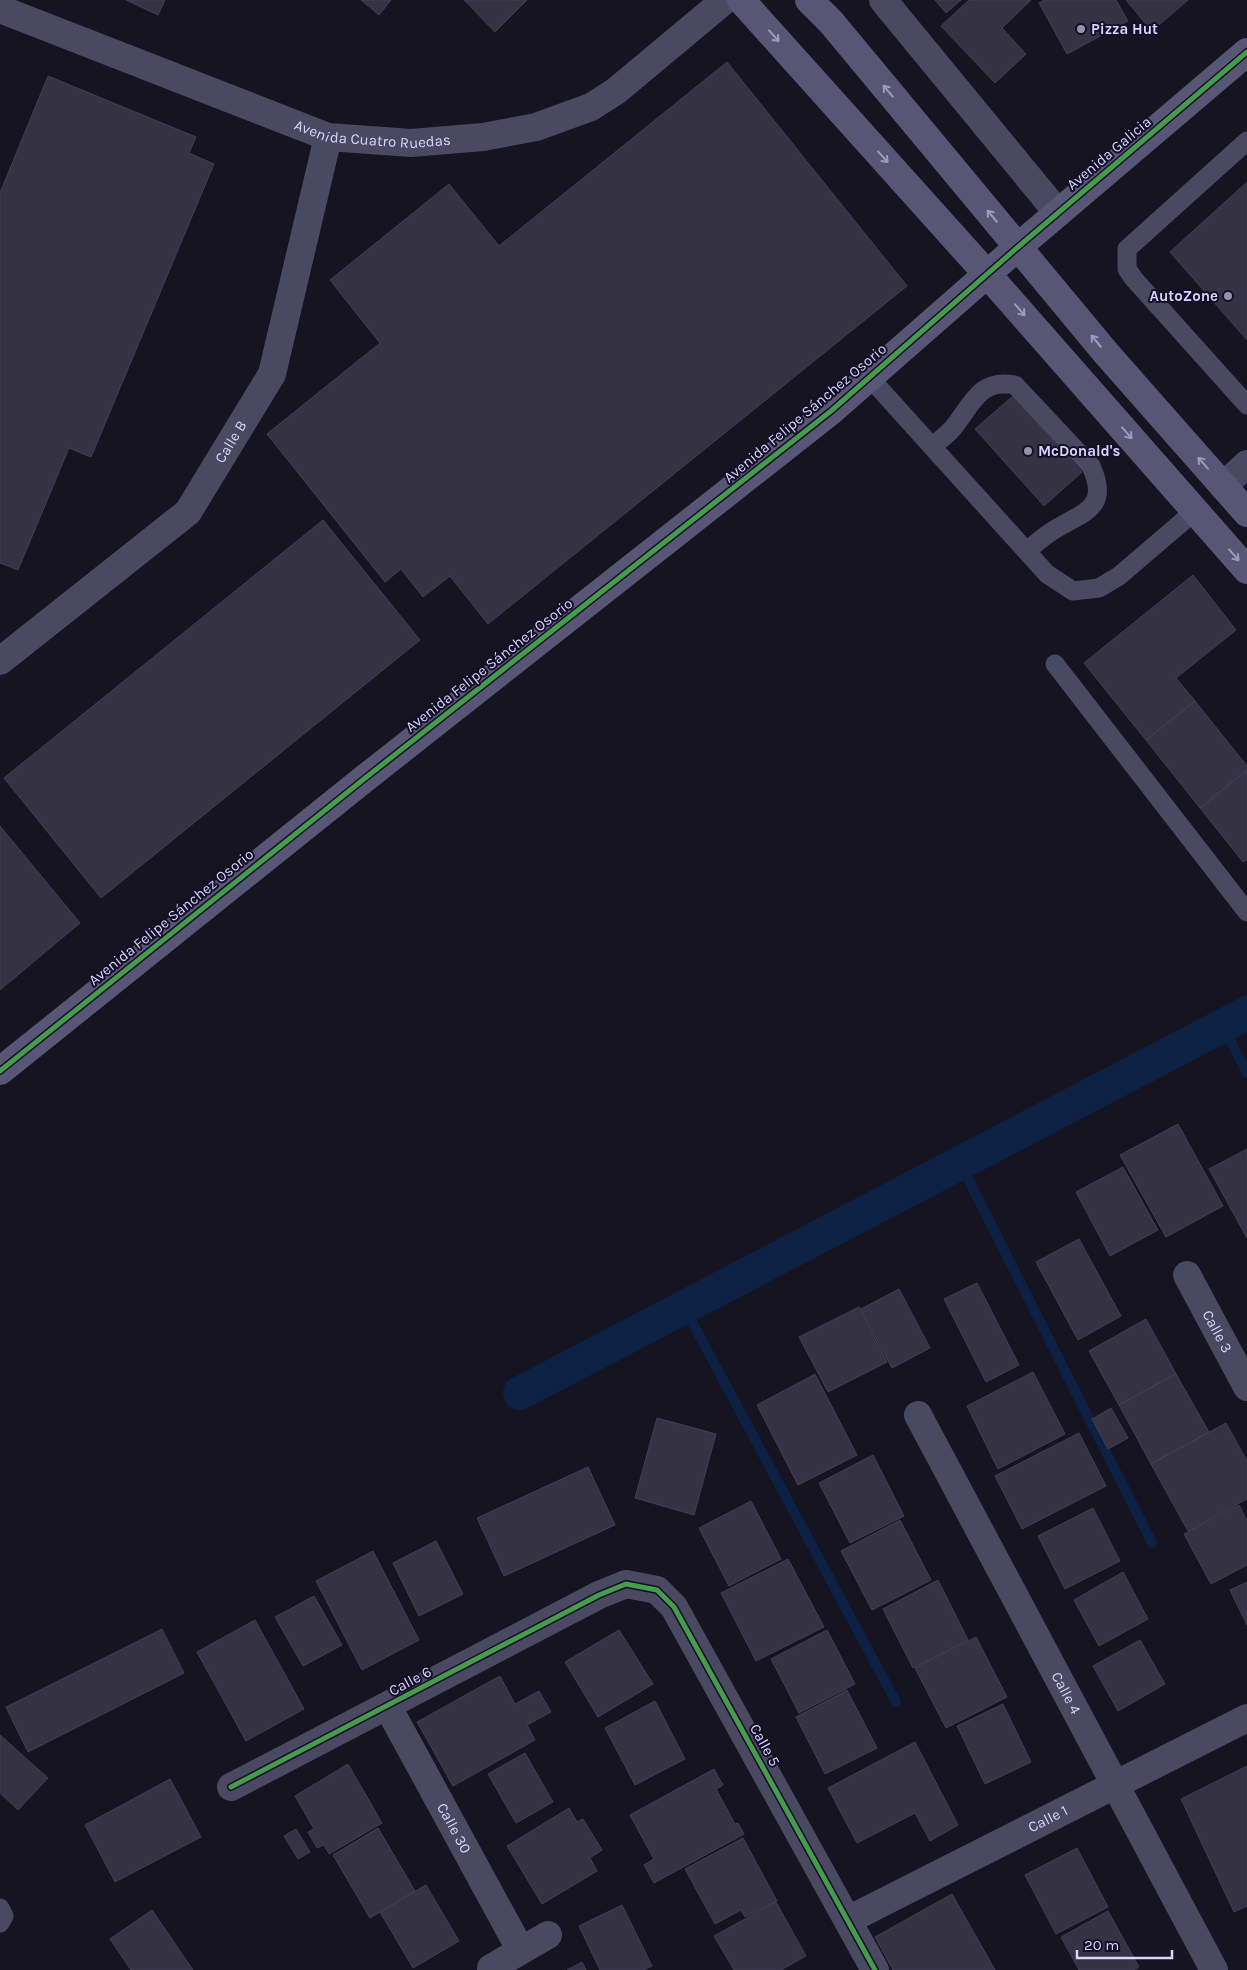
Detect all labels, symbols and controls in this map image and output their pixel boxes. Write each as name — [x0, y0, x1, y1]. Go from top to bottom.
place label: Pizza Hut — [1091, 20, 1158, 38]
marker: Pizza Hut — [1075, 23, 1087, 35]
one-way arrow — [768, 30, 780, 43]
one-way arrow — [882, 85, 893, 98]
street label: Avenida Galicia — [1063, 112, 1155, 194]
street label: Avenida Cuatro Ruedas — [292, 116, 451, 152]
one-way arrow — [877, 151, 888, 164]
one-way arrow — [986, 210, 997, 223]
place label: AutoZone — [1150, 287, 1218, 305]
marker: AutoZone — [1222, 290, 1234, 302]
one-way arrow — [1014, 304, 1025, 317]
one-way arrow — [1090, 334, 1102, 347]
street label: Avenida Felipe Sánchez Osorio — [720, 340, 890, 486]
street label: Calle B — [211, 417, 250, 466]
one-way arrow — [1121, 426, 1132, 439]
place label: McDonald's — [1038, 442, 1120, 460]
marker: McDonald's — [1022, 445, 1034, 457]
one-way arrow — [1198, 456, 1209, 469]
one-way arrow — [1228, 548, 1239, 561]
street label: Avenida Felipe Sánchez Osorio — [402, 594, 576, 736]
street label: Avenida Felipe Sánchez Osorio — [85, 845, 257, 989]
street label: Calle 3 — [1198, 1307, 1236, 1356]
street label: Calle 6 — [386, 1662, 434, 1700]
street label: Calle 4 — [1048, 1669, 1085, 1718]
street label: Calle 5 — [746, 1721, 784, 1769]
street label: Calle 30 — [433, 1800, 475, 1857]
street label: Calle 1 — [1025, 1801, 1071, 1836]
scale bar — [1077, 1928, 1172, 1960]
text: 20 m — [1084, 1936, 1119, 1954]

